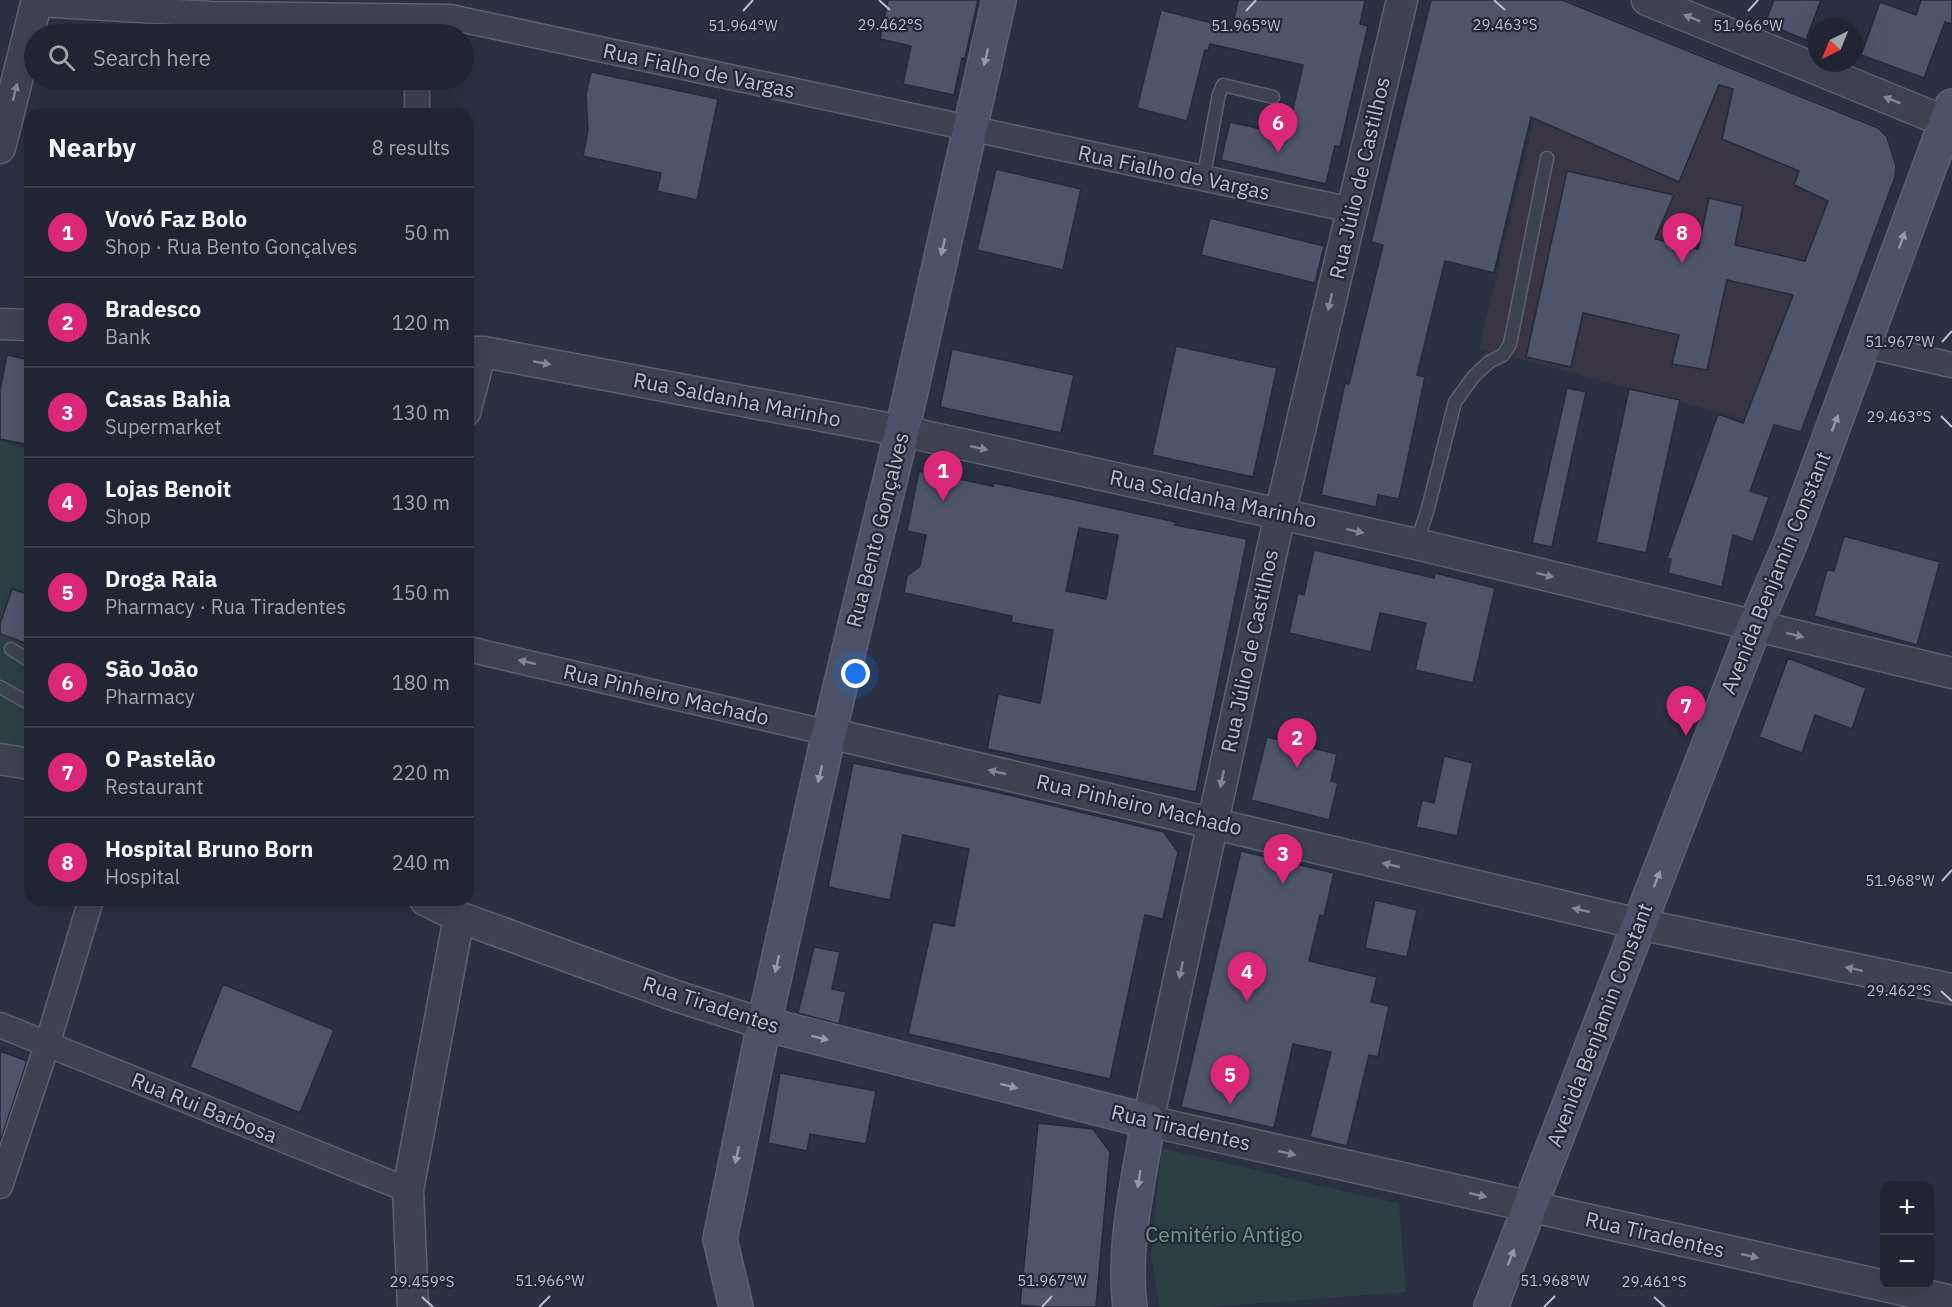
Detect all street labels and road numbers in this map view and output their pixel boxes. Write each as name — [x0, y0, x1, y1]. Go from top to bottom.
street label: Rua Fialho de Vargas — [601, 36, 798, 104]
street label: Rua Júlio de Castilhos — [1322, 74, 1396, 282]
street label: Rua Fialho de Vargas — [1076, 138, 1273, 206]
street label: Rua Saldanha Marinho — [631, 365, 843, 433]
street label: Rua Bento Gonçalves — [839, 429, 915, 630]
street label: Avenida Benjamin Constant — [1714, 447, 1837, 698]
street label: Rua Saldanha Marinho — [1107, 462, 1319, 534]
street label: Rua Júlio de Castilhos — [1214, 547, 1284, 755]
street label: Rua Pinheiro Machado — [561, 657, 772, 731]
street label: Rua Pinheiro Machado — [1034, 767, 1245, 841]
street label: Avenida Benjamin Constant — [1540, 899, 1659, 1151]
street label: Rua Tiradentes — [639, 969, 783, 1039]
street label: Rua Rui Barbosa — [127, 1065, 282, 1149]
street label: Rua Tiradentes — [1109, 1097, 1254, 1157]
street label: Rua Tiradentes — [1583, 1204, 1728, 1264]

